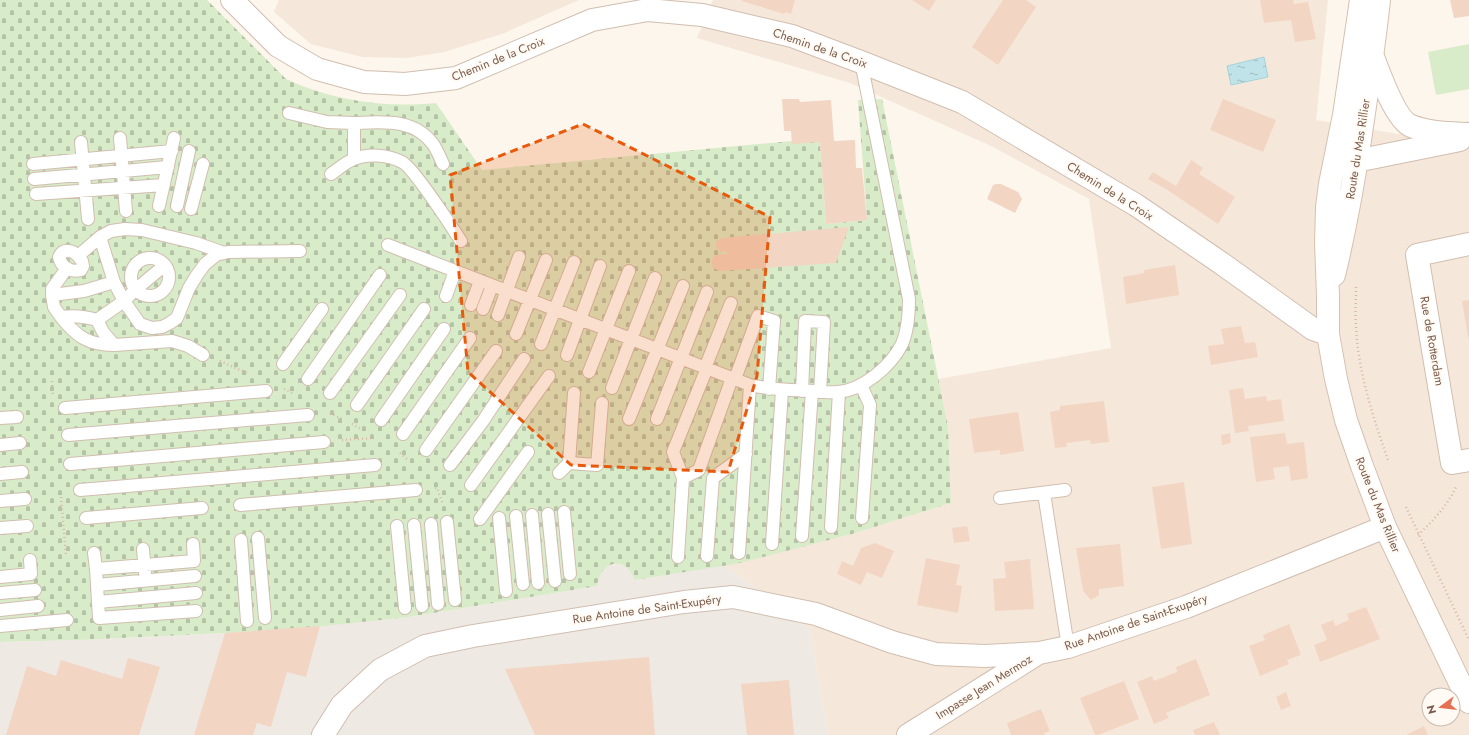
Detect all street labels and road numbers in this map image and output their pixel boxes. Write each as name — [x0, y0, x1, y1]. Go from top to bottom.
street label: Chemin de la Croix — [770, 23, 870, 73]
street label: Chemin de la Croix — [449, 32, 548, 86]
street label: Route du Mas Rillier — [1341, 97, 1375, 201]
street label: Chemin de la Croix — [1063, 157, 1157, 225]
street label: Rue de Rotterdam — [1415, 295, 1449, 387]
street label: Route du Mas Rillier — [1351, 454, 1406, 556]
street label: Rue Antoine de Saint-Exupéry — [1062, 589, 1211, 655]
street label: Rue Antoine de Saint-Exupéry — [571, 590, 723, 628]
street label: Impasse Jean Mermoz — [932, 650, 1036, 724]

